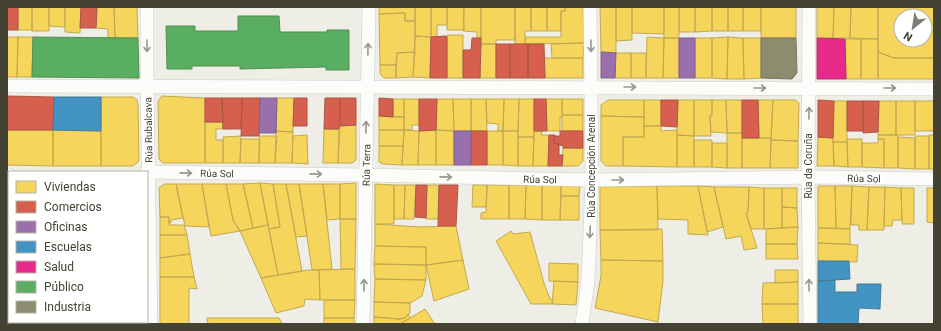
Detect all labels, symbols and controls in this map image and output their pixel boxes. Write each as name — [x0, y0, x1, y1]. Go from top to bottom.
north arrow — [893, 8, 933, 48]
text: N — [901, 29, 915, 44]
one-way arrow — [143, 39, 151, 52]
one-way arrow — [587, 39, 595, 52]
one-way arrow — [364, 43, 372, 56]
one-way arrow — [623, 83, 636, 91]
one-way arrow — [753, 84, 766, 92]
one-way arrow — [883, 84, 896, 92]
street label: Rúa Rubalcava — [142, 97, 155, 163]
one-way arrow — [805, 107, 813, 120]
street label: Rúa Concepción Arenal — [586, 114, 597, 218]
one-way arrow — [362, 121, 370, 134]
street label: Rúa da Coruña — [803, 133, 814, 199]
street label: Rúa Terra — [361, 144, 372, 186]
street label: Rúa Sol — [200, 168, 234, 179]
one-way arrow — [179, 169, 192, 177]
one-way arrow — [309, 170, 322, 178]
legend — [8, 171, 148, 323]
one-way arrow — [439, 173, 452, 180]
street label: Rúa Sol — [847, 173, 881, 184]
street label: Rúa Sol — [523, 174, 557, 185]
one-way arrow — [611, 176, 624, 183]
text: Viviendas — [44, 180, 96, 194]
text: Comercios — [44, 200, 102, 214]
text: Oficinas — [44, 220, 87, 234]
one-way arrow — [586, 225, 594, 238]
text: Escuelas — [44, 240, 92, 254]
text: Salud — [44, 260, 74, 274]
one-way arrow — [360, 279, 368, 292]
one-way arrow — [805, 279, 813, 292]
text: Público — [44, 280, 84, 294]
text: Industria — [44, 300, 91, 314]

